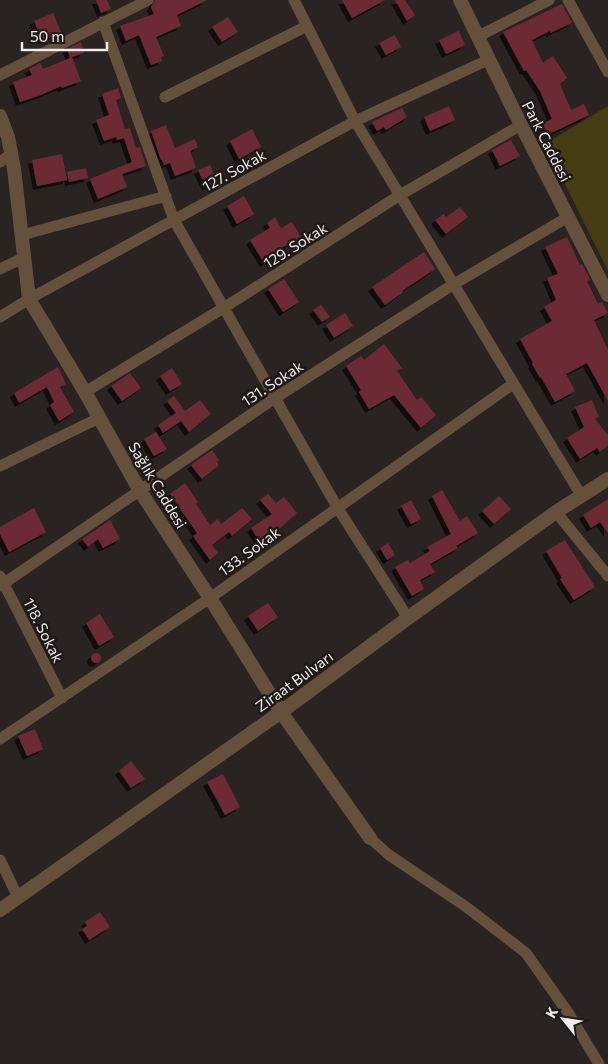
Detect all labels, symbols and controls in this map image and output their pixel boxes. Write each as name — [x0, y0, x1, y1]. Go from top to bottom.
scale bar — [22, 20, 108, 52]
text: 50 m — [30, 27, 64, 45]
street label: Park Caddesi — [519, 98, 575, 184]
street label: 127. Sokak — [199, 145, 269, 195]
street label: 129. Sokak — [260, 218, 330, 272]
street label: 131. Sokak — [238, 356, 306, 410]
street label: Sağlık Caddesi — [125, 439, 191, 531]
street label: 133. Sokak — [215, 523, 283, 579]
street label: 118. Sokak — [20, 595, 68, 665]
street label: Ziraat Bulvarı — [252, 647, 336, 715]
north arrow — [538, 994, 588, 1044]
text: K — [542, 1004, 561, 1021]

